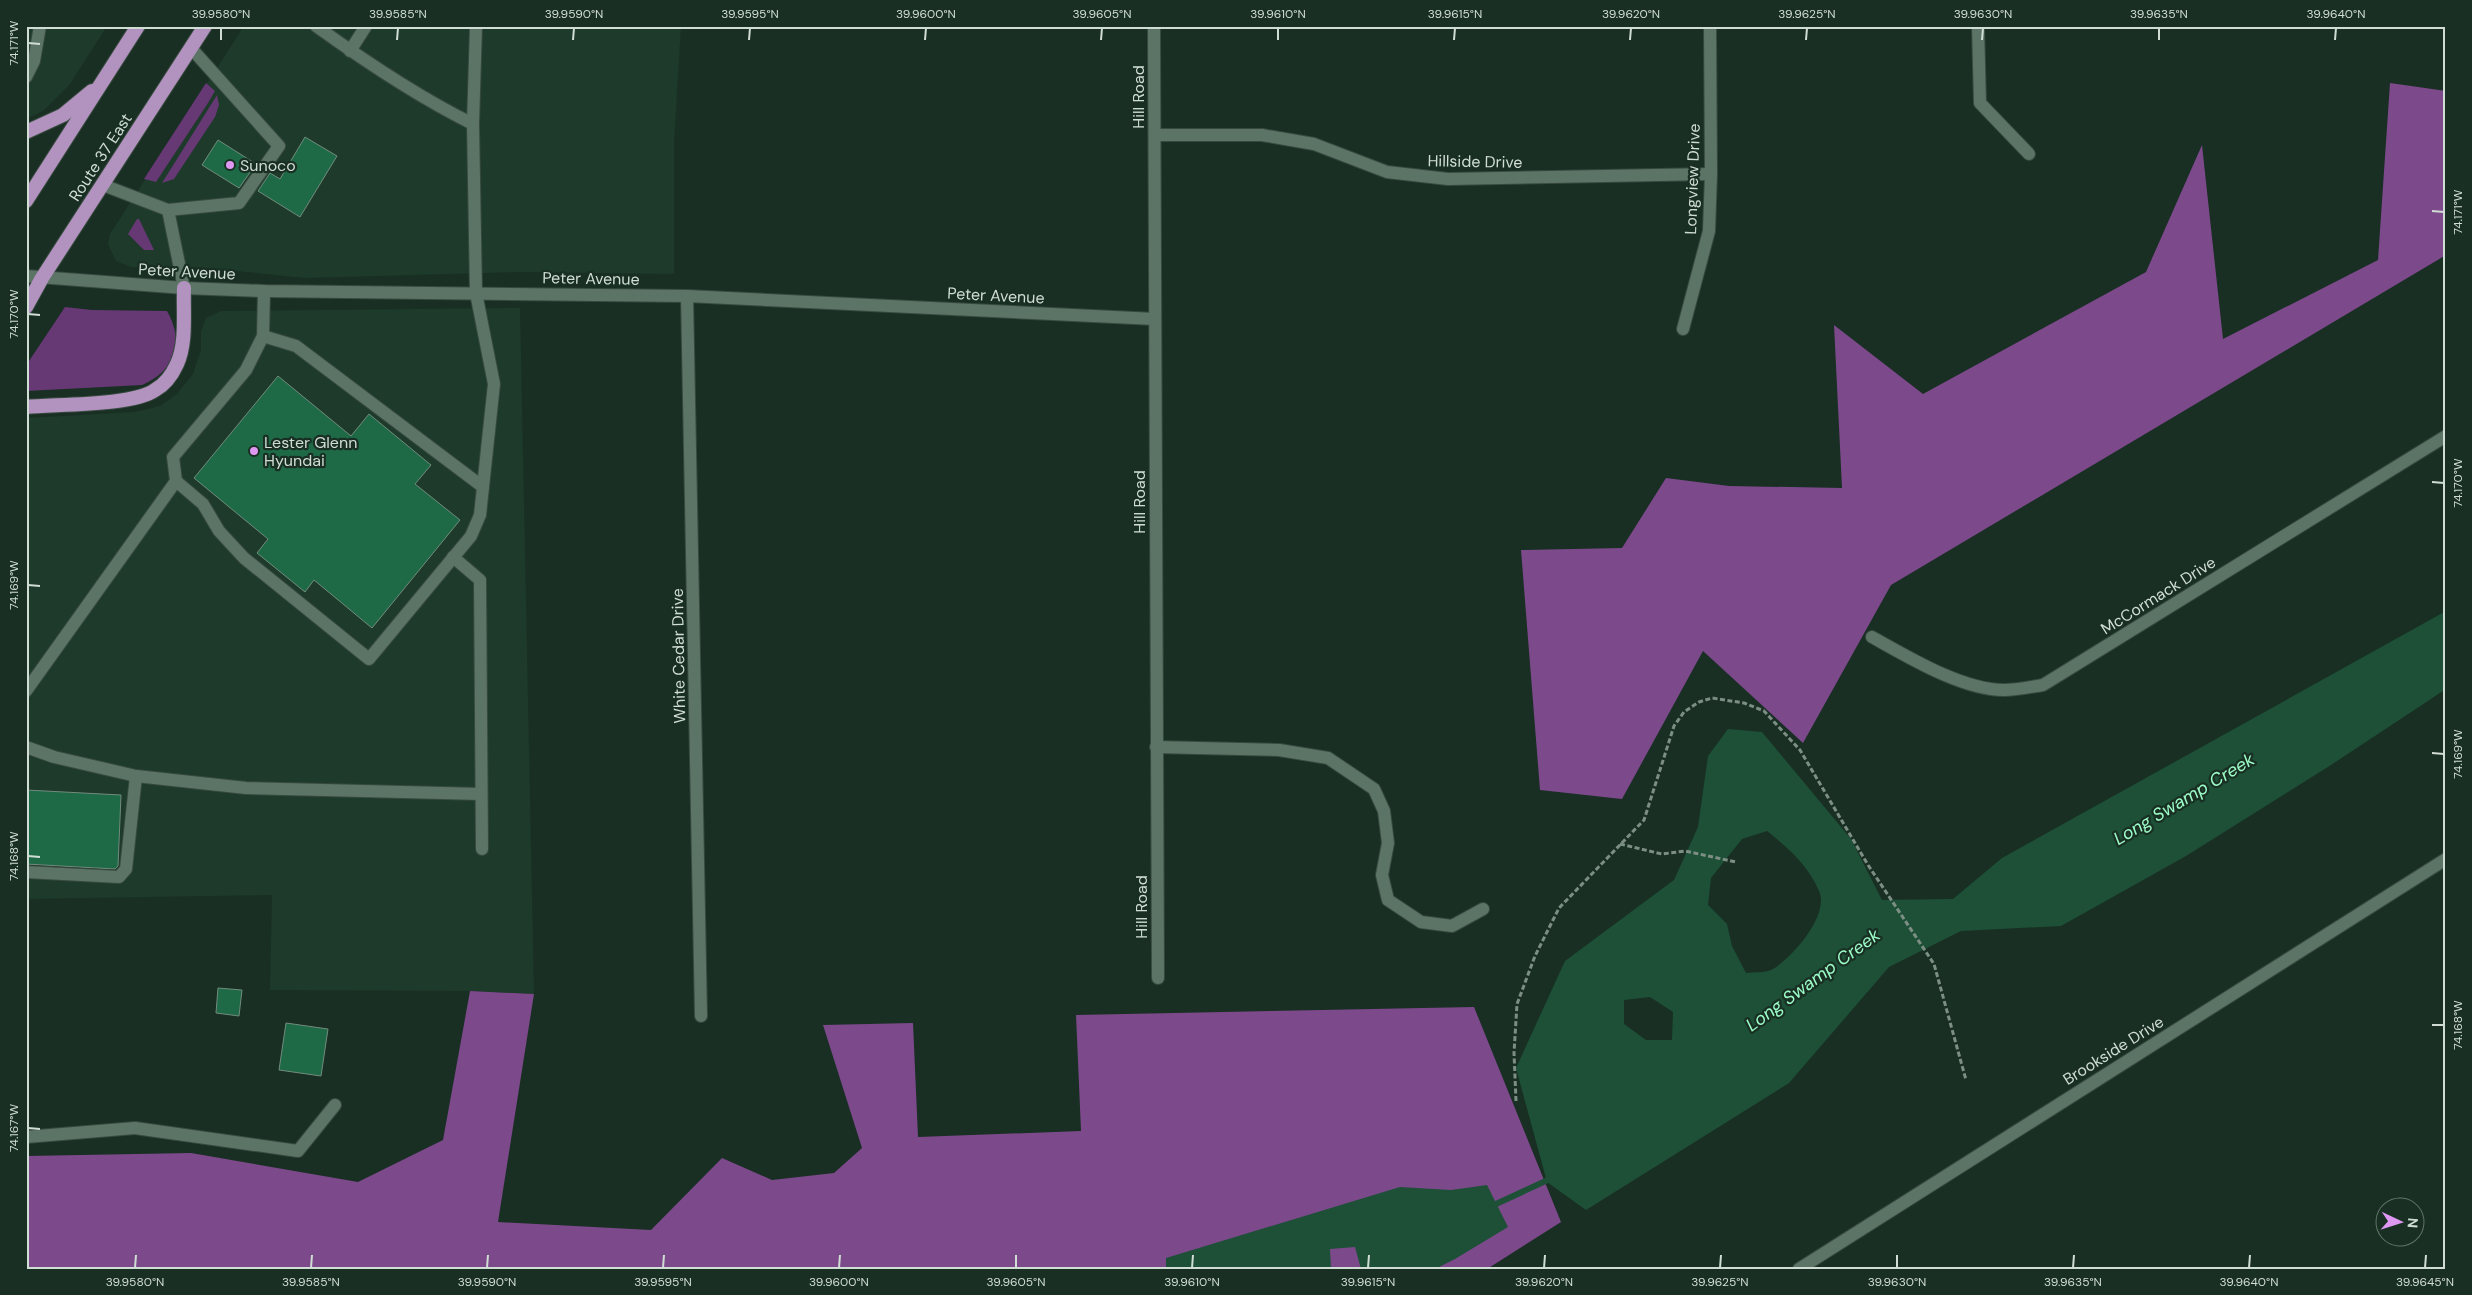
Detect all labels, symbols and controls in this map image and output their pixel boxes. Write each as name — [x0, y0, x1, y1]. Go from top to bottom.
text: 39.9580°N — [192, 6, 250, 22]
text: 39.9585°N — [369, 6, 427, 22]
text: 39.9590°N — [545, 6, 603, 22]
text: 39.9595°N — [721, 6, 779, 22]
text: 39.9600°N — [896, 6, 956, 22]
text: 39.9605°N — [1073, 6, 1131, 22]
text: 39.9610°N — [1250, 6, 1306, 22]
text: 39.9615°N — [1428, 6, 1482, 22]
text: 39.9620°N — [1602, 6, 1660, 22]
text: 39.9625°N — [1778, 6, 1836, 22]
text: 39.9630°N — [1954, 6, 2012, 22]
text: 39.9635°N — [2130, 6, 2188, 22]
text: 39.9640°N — [2307, 6, 2365, 22]
text: 74.171°W — [6, 20, 22, 65]
street label: Hill Road — [1128, 65, 1149, 129]
street label: Route 37 East — [64, 109, 137, 205]
street label: Longview Drive — [1680, 123, 1705, 235]
street label: Hillside Drive — [1427, 150, 1523, 173]
place label: Sunoco — [240, 155, 296, 176]
marker: Sunoco — [224, 159, 236, 171]
text: 74.171°W — [2450, 189, 2466, 234]
street label: Peter Avenue — [138, 258, 236, 285]
street label: Peter Avenue — [542, 267, 640, 290]
street label: Peter Avenue — [947, 282, 1045, 309]
text: 74.170°W — [6, 289, 22, 339]
place label: Lester Glenn Hyundai — [264, 432, 357, 471]
marker: Lester Glenn Hyundai — [248, 445, 260, 457]
text: 74.170°W — [2450, 458, 2466, 508]
street label: Hill Road — [1129, 470, 1150, 534]
street label: McCormack Drive — [2097, 552, 2220, 639]
text: 74.169°W — [6, 560, 22, 610]
street label: White Cedar Drive — [667, 588, 690, 724]
text: 74.169°W — [2450, 729, 2466, 779]
water label: Long Swamp Creek — [2109, 747, 2260, 851]
text: 74.168°W — [6, 831, 22, 881]
street label: Hill Road — [1131, 875, 1152, 939]
water label: Long Swamp Creek — [1741, 923, 1886, 1037]
text: 74.168°W — [2450, 1000, 2466, 1050]
street label: Brookside Drive — [2059, 1011, 2168, 1090]
text: 74.167°W — [6, 1104, 22, 1152]
north arrow — [2374, 1198, 2424, 1248]
text: N — [2404, 1217, 2422, 1229]
text: 39.9580°N — [106, 1274, 164, 1290]
text: 39.9585°N — [282, 1274, 340, 1290]
text: 39.9590°N — [458, 1274, 516, 1290]
text: 39.9595°N — [634, 1274, 692, 1290]
text: 39.9600°N — [809, 1274, 869, 1290]
text: 39.9605°N — [987, 1274, 1045, 1290]
text: 39.9610°N — [1164, 1274, 1220, 1290]
text: 39.9615°N — [1341, 1274, 1395, 1290]
text: 39.9620°N — [1515, 1274, 1573, 1290]
text: 39.9625°N — [1691, 1274, 1749, 1290]
text: 39.9630°N — [1868, 1274, 1926, 1290]
text: 39.9635°N — [2044, 1274, 2102, 1290]
text: 39.9640°N — [2220, 1274, 2278, 1290]
text: 39.9645°N — [2396, 1274, 2454, 1290]

